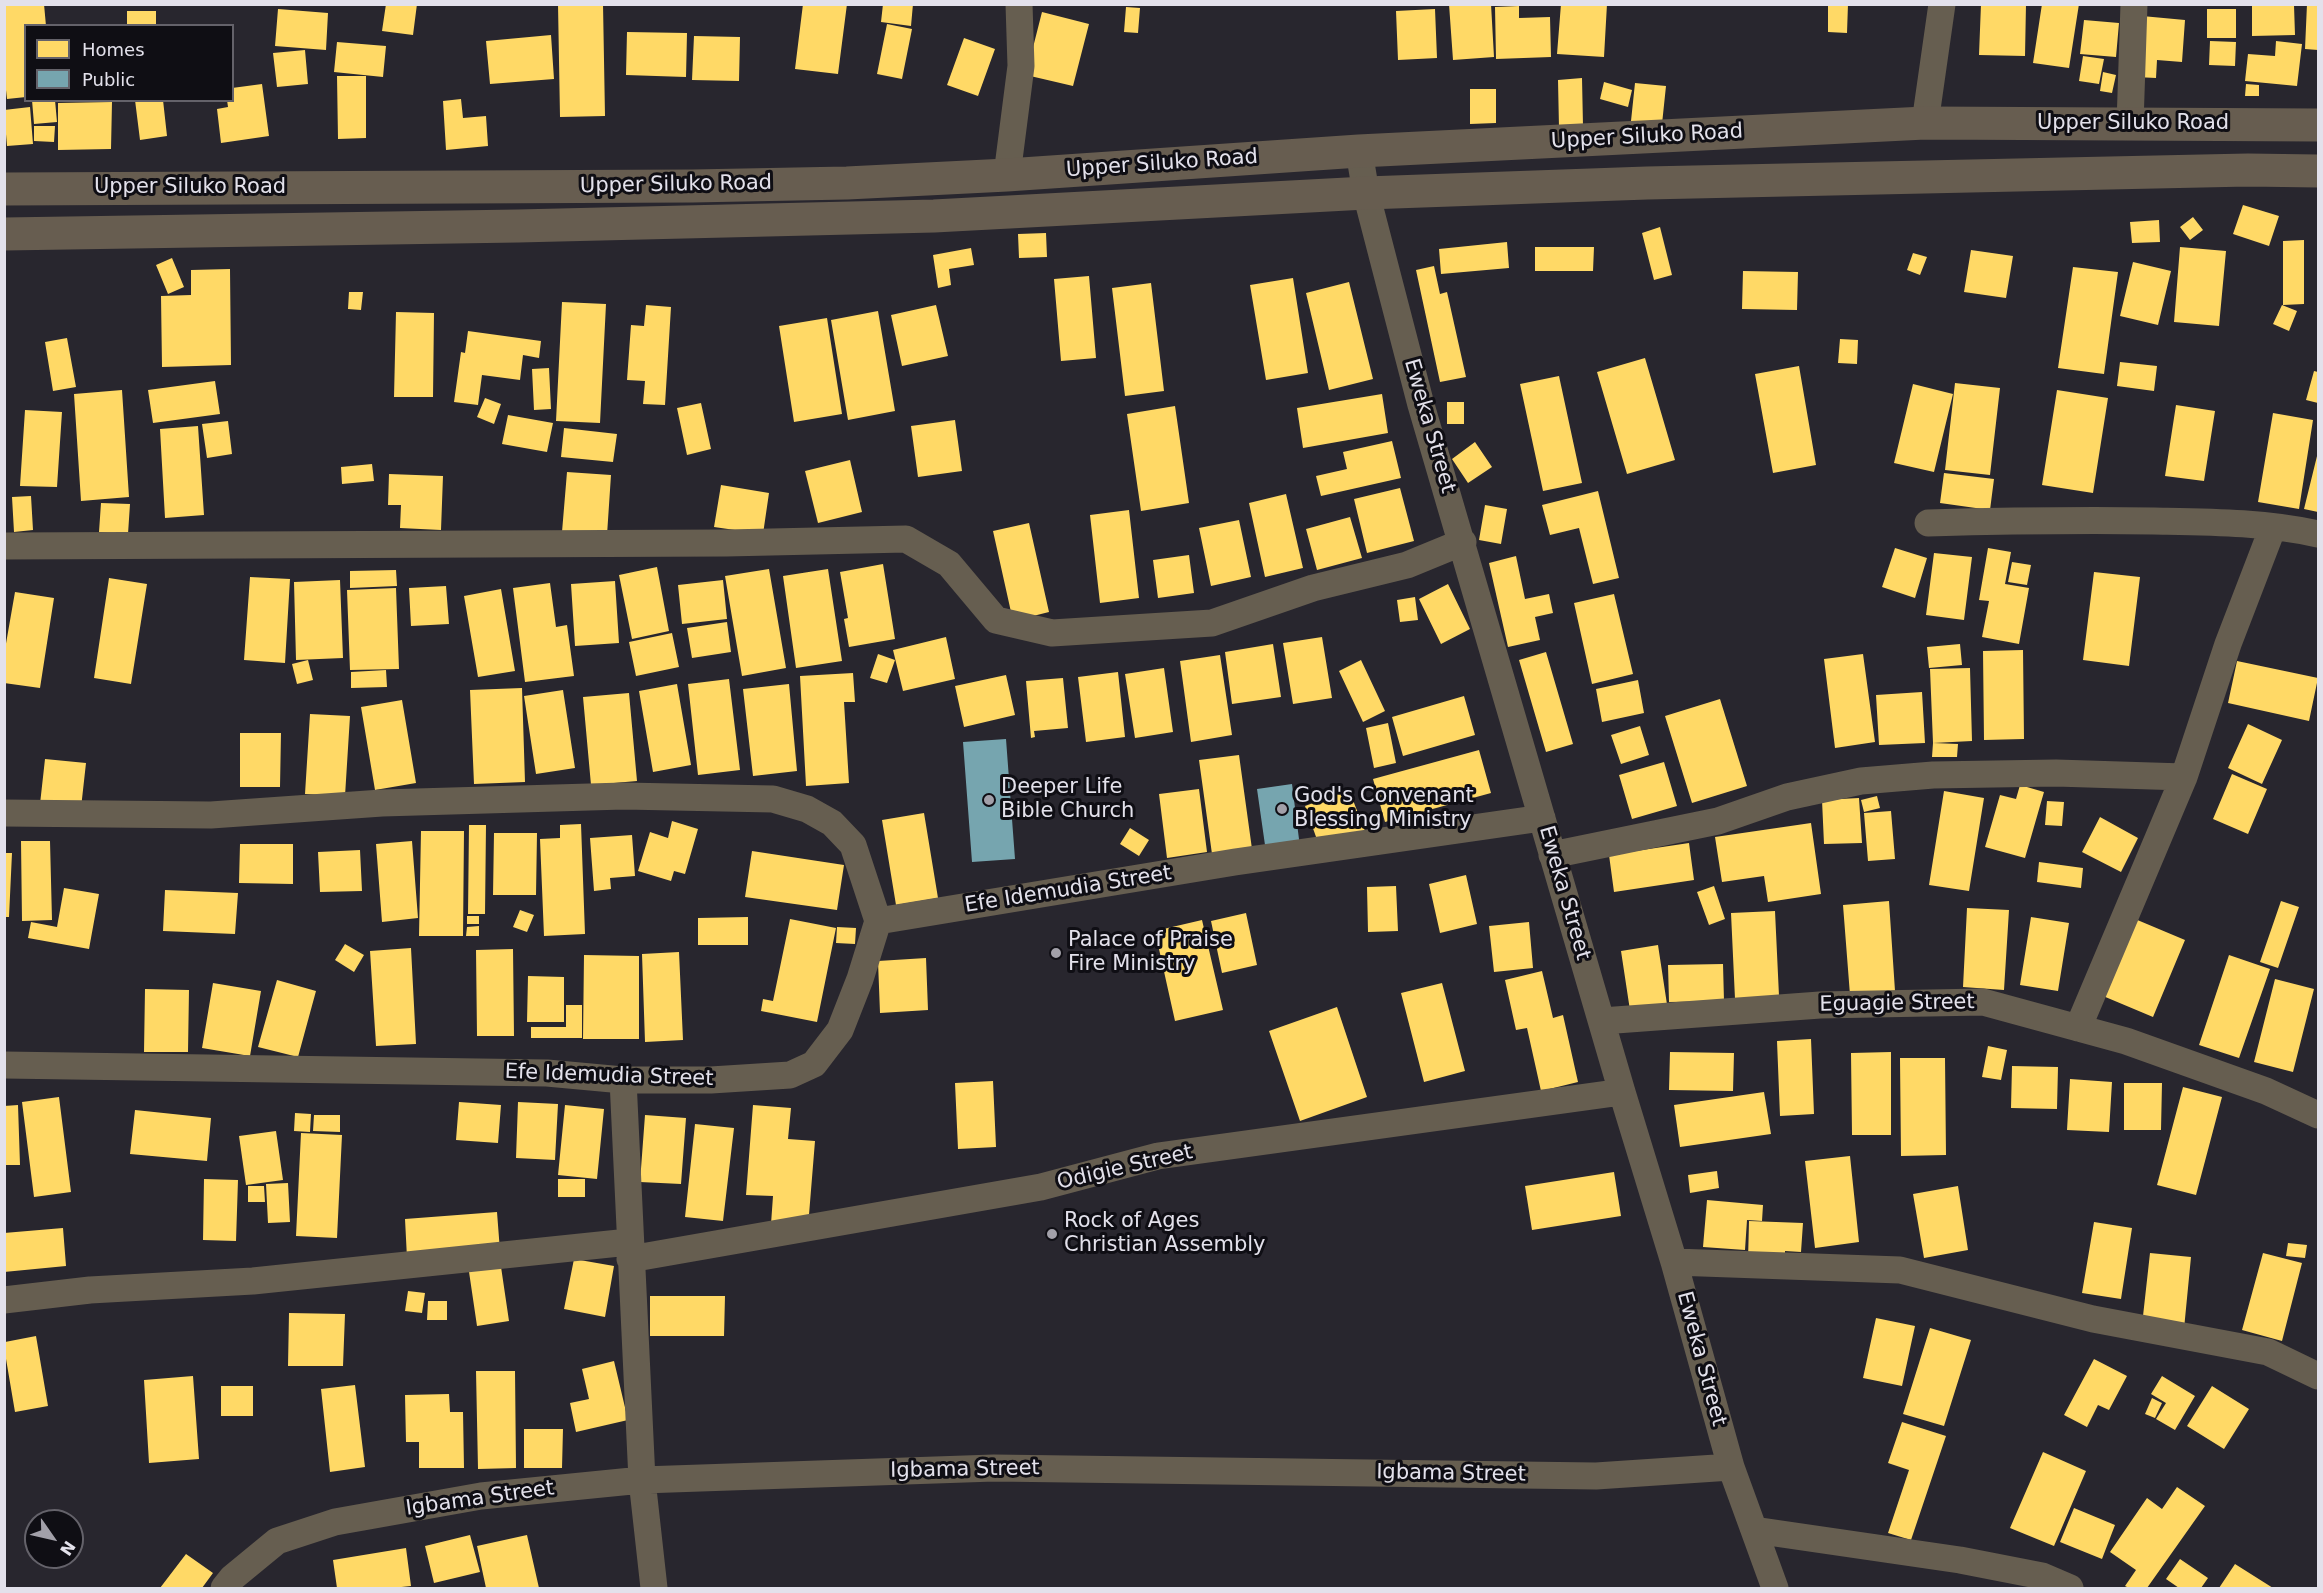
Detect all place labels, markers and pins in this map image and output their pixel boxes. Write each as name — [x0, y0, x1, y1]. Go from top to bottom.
place label: Deeper Life Bible Church — [1001, 775, 1134, 825]
place label: God's Convenant Blessing Ministry — [1294, 784, 1474, 834]
marker: Deeper Life Bible Church — [982, 793, 996, 807]
marker: God's Convenant Blessing Ministry — [1275, 802, 1289, 816]
place label: Palace of Praise Fire Ministry — [1068, 928, 1233, 978]
marker: Palace of Praise Fire Ministry — [1049, 946, 1063, 960]
place label: Rock of Ages Christian Assembly — [1064, 1209, 1266, 1259]
marker: Rock of Ages Christian Assembly — [1045, 1227, 1059, 1241]

